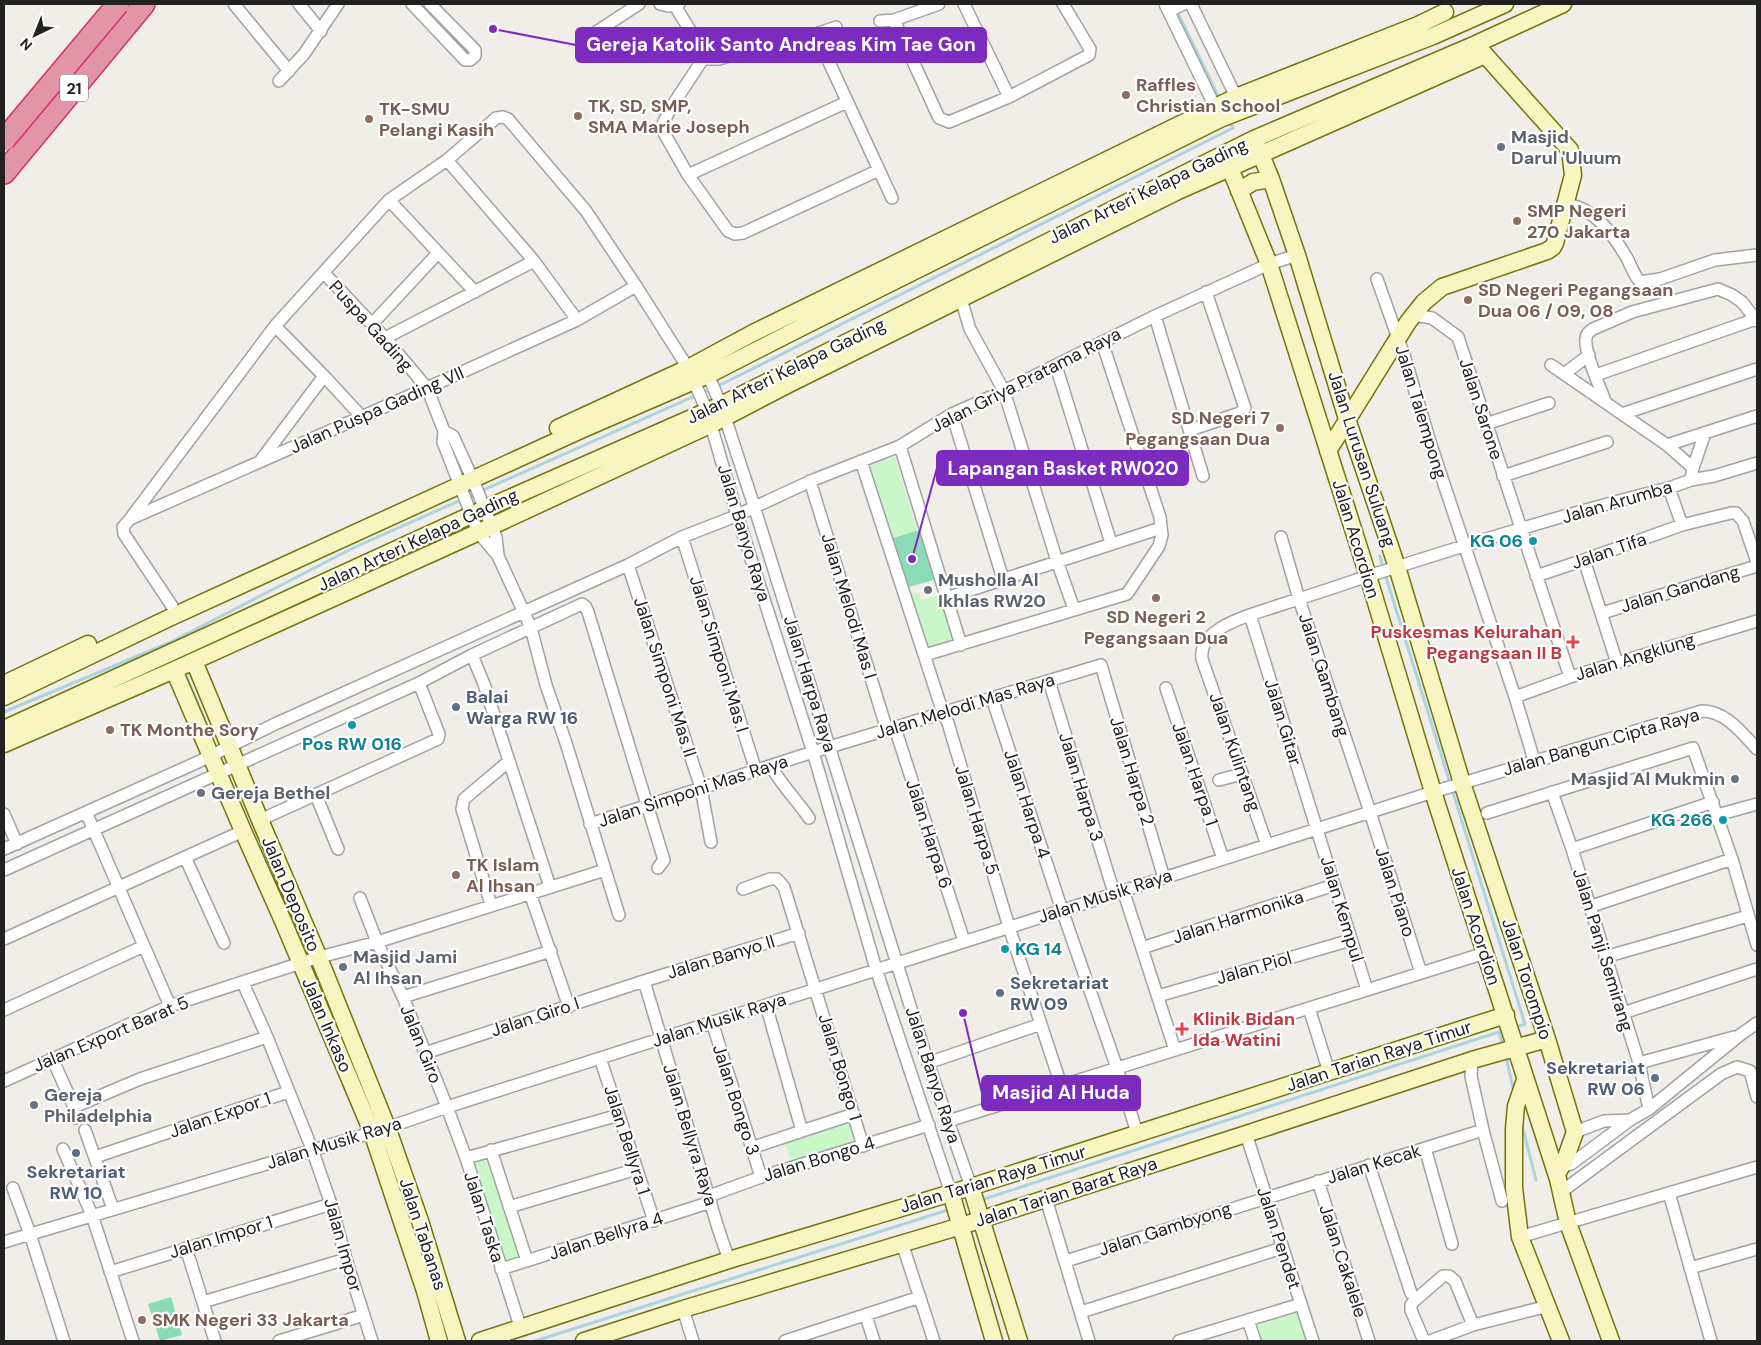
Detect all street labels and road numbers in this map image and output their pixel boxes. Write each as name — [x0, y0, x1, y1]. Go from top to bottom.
road number: 21 — [60, 75, 88, 102]
street label: Jalan Arteri Kelapa Gading — [1045, 132, 1251, 250]
street label: Puspa Gading — [324, 275, 418, 377]
street label: Jalan Arteri Kelapa Gading — [683, 312, 889, 430]
street label: Jalan Griya Pratama Raya — [927, 322, 1125, 438]
street label: Jalan Talempong — [1389, 342, 1453, 482]
street label: Jalan Sarone — [1453, 355, 1509, 463]
street label: Jalan Puspa Gading VII — [286, 361, 468, 459]
street label: Jalan Lurusan Suluang — [1322, 368, 1402, 550]
street label: Jalan Banyo Raya — [712, 461, 776, 605]
street label: Jalan Arumba — [1559, 475, 1675, 529]
street label: Jalan Acordion — [1327, 477, 1385, 601]
street label: Jalan Arteri Kelapa Gading — [314, 483, 522, 597]
street label: Jalan Tifa — [1568, 527, 1650, 575]
street label: Jalan Melodi Mas I — [815, 530, 883, 682]
street label: Jalan Gandang — [1618, 560, 1742, 618]
street label: Jalan Simponi Mas I — [684, 573, 754, 735]
street label: Jalan Simponi Mas II — [628, 594, 702, 760]
street label: Jalan Gambang — [1293, 610, 1355, 740]
street label: Jalan Harpa Raya — [778, 613, 842, 755]
street label: Jalan Angklung — [1572, 627, 1698, 687]
street label: Jalan Melodi Mas Raya — [872, 667, 1058, 745]
street label: Jalan Gitar — [1258, 676, 1308, 768]
street label: Jalan Kulintang — [1203, 689, 1267, 815]
street label: Jalan Bangun Cipta Raya — [1500, 702, 1702, 782]
street label: Jalan Harpa 2 — [1104, 714, 1160, 828]
street label: Jalan Harpa 1 — [1166, 719, 1224, 829]
street label: Jalan Harpa 3 — [1053, 729, 1109, 845]
street label: Jalan Harpa 4 — [998, 746, 1056, 862]
street label: Jalan Simponi Mas Raya — [595, 749, 791, 833]
street label: Jalan Harpa 5 — [949, 762, 1005, 878]
street label: Jalan Harpa 6 — [900, 776, 958, 892]
street label: Jalan Deposito — [256, 833, 326, 955]
street label: Jalan Piano — [1369, 844, 1421, 940]
street label: Jalan Kempul — [1315, 853, 1369, 965]
street label: Jalan Musik Raya — [1035, 863, 1175, 929]
street label: Jalan Acordion — [1446, 864, 1506, 988]
street label: Jalan Panji Semirang — [1567, 866, 1639, 1034]
street label: Jalan Harmonika — [1169, 884, 1307, 950]
street label: Jalan Torompio — [1496, 915, 1558, 1043]
street label: Jalan Banyo II — [664, 929, 778, 985]
street label: Jalan Piol — [1214, 946, 1294, 990]
street label: Jalan Inkaso — [296, 974, 358, 1076]
street label: Jalan Musik Raya — [649, 987, 789, 1053]
street label: Jalan Export Barat 5 — [29, 990, 193, 1078]
street label: Jalan Giro I — [488, 991, 582, 1043]
street label: Jalan Giro — [394, 1001, 448, 1087]
street label: Jalan Banyo Raya — [900, 1004, 966, 1146]
street label: Jalan Bongo 1 — [812, 1011, 868, 1123]
street label: Jalan Tarian Raya Timur — [1283, 1015, 1475, 1097]
street label: Jalan Bongo 3 — [707, 1041, 765, 1159]
street label: Jalan Bellyra Raya — [657, 1061, 723, 1209]
street label: Jalan Bellyra 1 — [598, 1082, 656, 1198]
street label: Jalan Expor 1 — [166, 1086, 274, 1144]
street label: Jalan Musik Raya — [264, 1111, 404, 1175]
street label: Jalan Bongo 4 — [760, 1131, 878, 1187]
street label: Jalan Kecak — [1324, 1138, 1424, 1190]
street label: Jalan Tarian Raya Timur — [897, 1139, 1089, 1219]
street label: Jalan Tarian Barat Raya — [972, 1151, 1160, 1233]
street label: Jalan Taska — [458, 1169, 510, 1265]
street label: Jalan Tabanas — [394, 1175, 452, 1293]
street label: Jalan Pendet — [1251, 1184, 1307, 1292]
street label: Jalan Impor — [318, 1195, 368, 1295]
street label: Jalan Gambyong — [1096, 1196, 1234, 1262]
street label: Jalan Cakalele — [1313, 1201, 1373, 1321]
street label: Jalan Bellyra 4 — [546, 1206, 666, 1266]
street label: Jalan Impor 1 — [166, 1210, 276, 1264]

